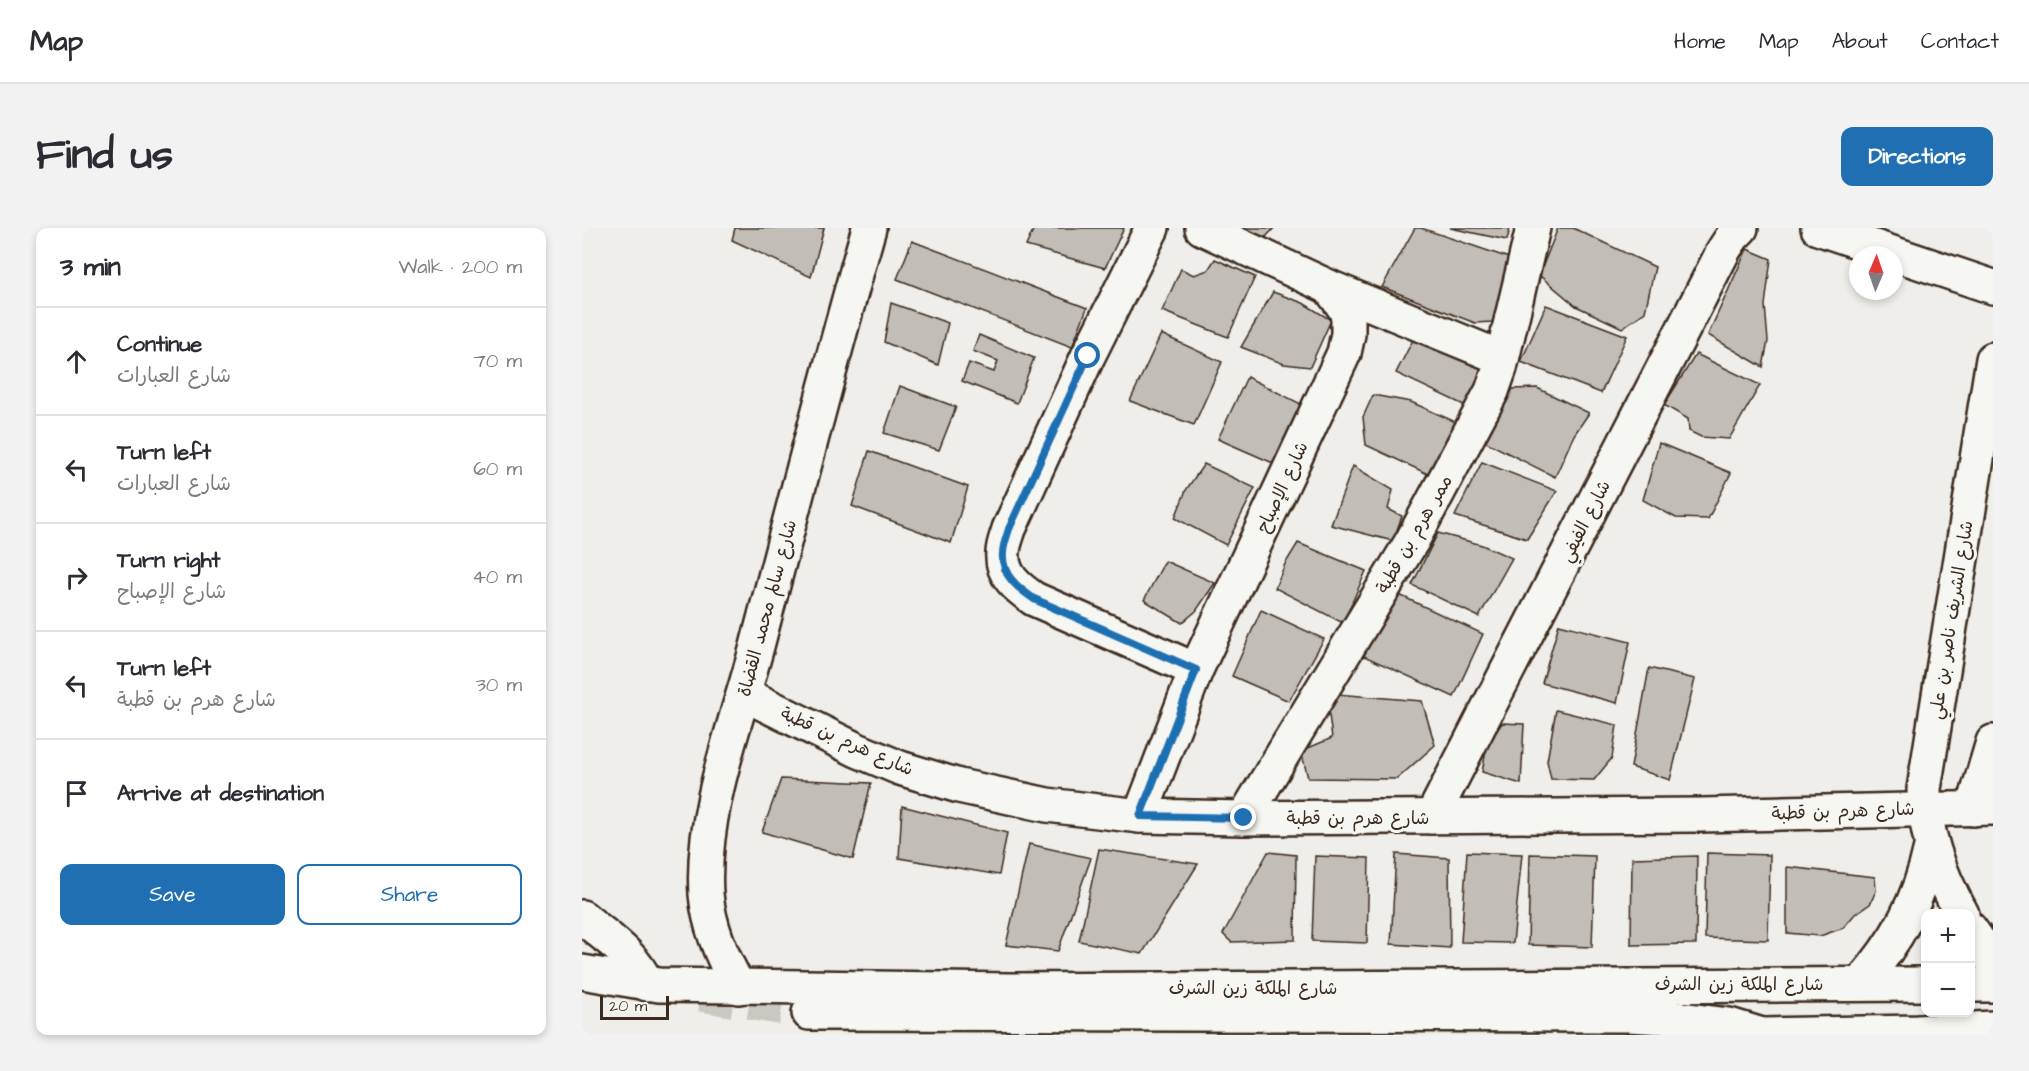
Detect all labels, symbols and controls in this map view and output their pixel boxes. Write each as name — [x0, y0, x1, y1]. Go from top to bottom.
text: Map — [30, 22, 83, 61]
text: Home — [1674, 27, 1726, 56]
text: Map — [1759, 27, 1799, 56]
text: About — [1832, 27, 1888, 56]
text: Contact — [1921, 27, 1999, 56]
text: Find us — [36, 127, 173, 185]
button: Directions — [1841, 127, 1993, 186]
north arrow — [1849, 246, 1903, 300]
text: 3 min — [60, 249, 121, 285]
text: Walk · 200 m — [399, 253, 522, 281]
text: Continue — [117, 329, 202, 360]
route start — [1074, 342, 1100, 368]
icon: ahead — [60, 345, 93, 378]
text: 70 m — [474, 347, 522, 375]
text: شارع العبارات — [117, 362, 231, 390]
text: Turn left — [117, 437, 211, 468]
street label: شارع الإصباح — [1250, 437, 1315, 537]
icon: left — [60, 453, 93, 486]
text: 60 m — [473, 455, 522, 483]
text: شارع العبارات — [117, 470, 231, 498]
street label: ممر هرم بن قطبة — [1370, 470, 1459, 599]
street label: شارع الفيفي — [1554, 476, 1620, 568]
street label: شارع سالم محمد القضاة — [732, 517, 804, 700]
street label: شارع الشريف ناصر بن علي — [1923, 519, 1982, 722]
text: Turn right — [117, 545, 220, 576]
icon: right — [60, 561, 93, 594]
text: 40 m — [472, 563, 522, 591]
text: شارع الإصباح — [117, 578, 226, 606]
text: Turn left — [117, 653, 211, 684]
icon: left — [60, 669, 93, 702]
text: 30 m — [476, 671, 522, 699]
text: شارع هرم بن قطبة — [117, 686, 276, 714]
street label: شارع هرم بن قطبة — [776, 701, 917, 783]
icon: arrive — [60, 777, 93, 810]
text: Arrive at destination — [117, 778, 324, 809]
street label: شارع هرم بن قطبة — [1771, 797, 1915, 827]
route end — [1230, 804, 1256, 830]
street label: شارع هرم بن قطبة — [1286, 806, 1430, 832]
button: Save — [60, 864, 285, 925]
button: Share — [297, 864, 522, 925]
map controls — [1921, 909, 1975, 1017]
button: + — [1921, 909, 1975, 963]
button: − — [1921, 963, 1975, 1017]
street label: شارع الملكة زين الشرف — [1655, 972, 1823, 997]
street label: شارع الملكة زين الشرف — [1169, 976, 1337, 1001]
scale bar — [600, 993, 669, 1020]
text: 20 m — [609, 995, 647, 1017]

